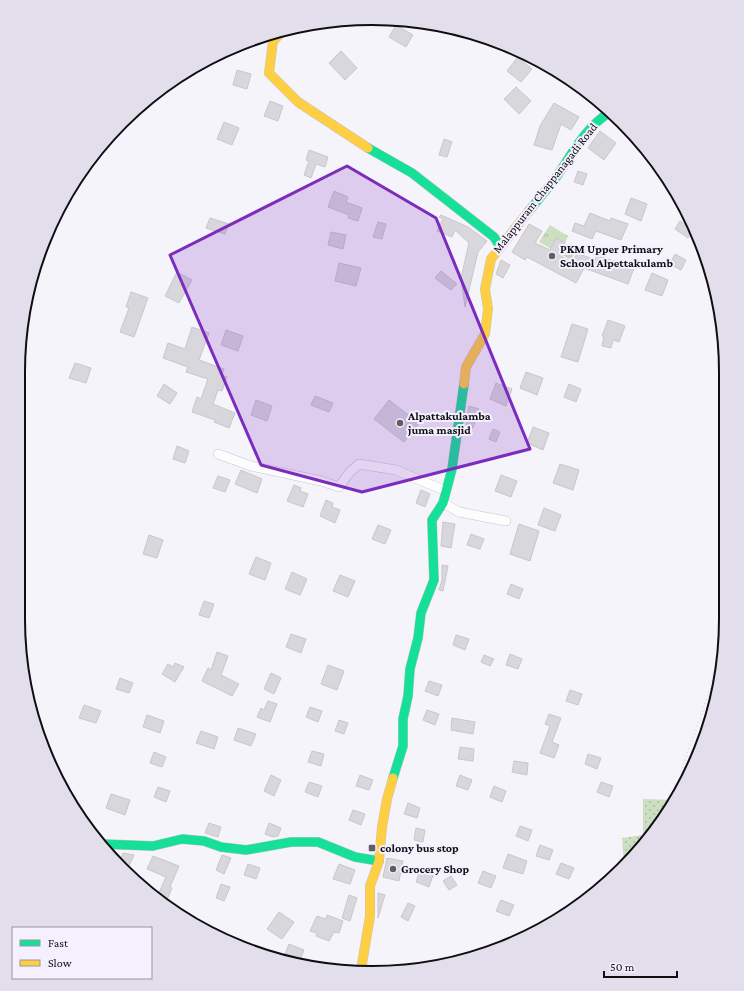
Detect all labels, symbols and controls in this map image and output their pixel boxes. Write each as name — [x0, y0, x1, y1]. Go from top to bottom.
street label: Malappuram Chappanagadi Road — [490, 120, 601, 256]
place label: PKM Upper Primary School Alpettakulamb — [560, 242, 674, 270]
marker: PKM Upper Primary School Alpettakulamb — [547, 251, 557, 261]
place label: Alpattakulamba juma masjid — [407, 409, 491, 437]
marker: Alpattakulamba juma masjid — [395, 418, 405, 428]
place label: colony bus stop — [380, 841, 459, 855]
marker: colony bus stop — [367, 843, 377, 853]
place label: Grocery Shop — [401, 862, 470, 876]
marker: Grocery Shop — [388, 864, 398, 874]
legend — [12, 927, 152, 979]
text: Fast — [48, 936, 69, 950]
scale bar — [604, 953, 677, 979]
text: Slow — [48, 956, 72, 970]
text: 50 m — [610, 960, 635, 974]

